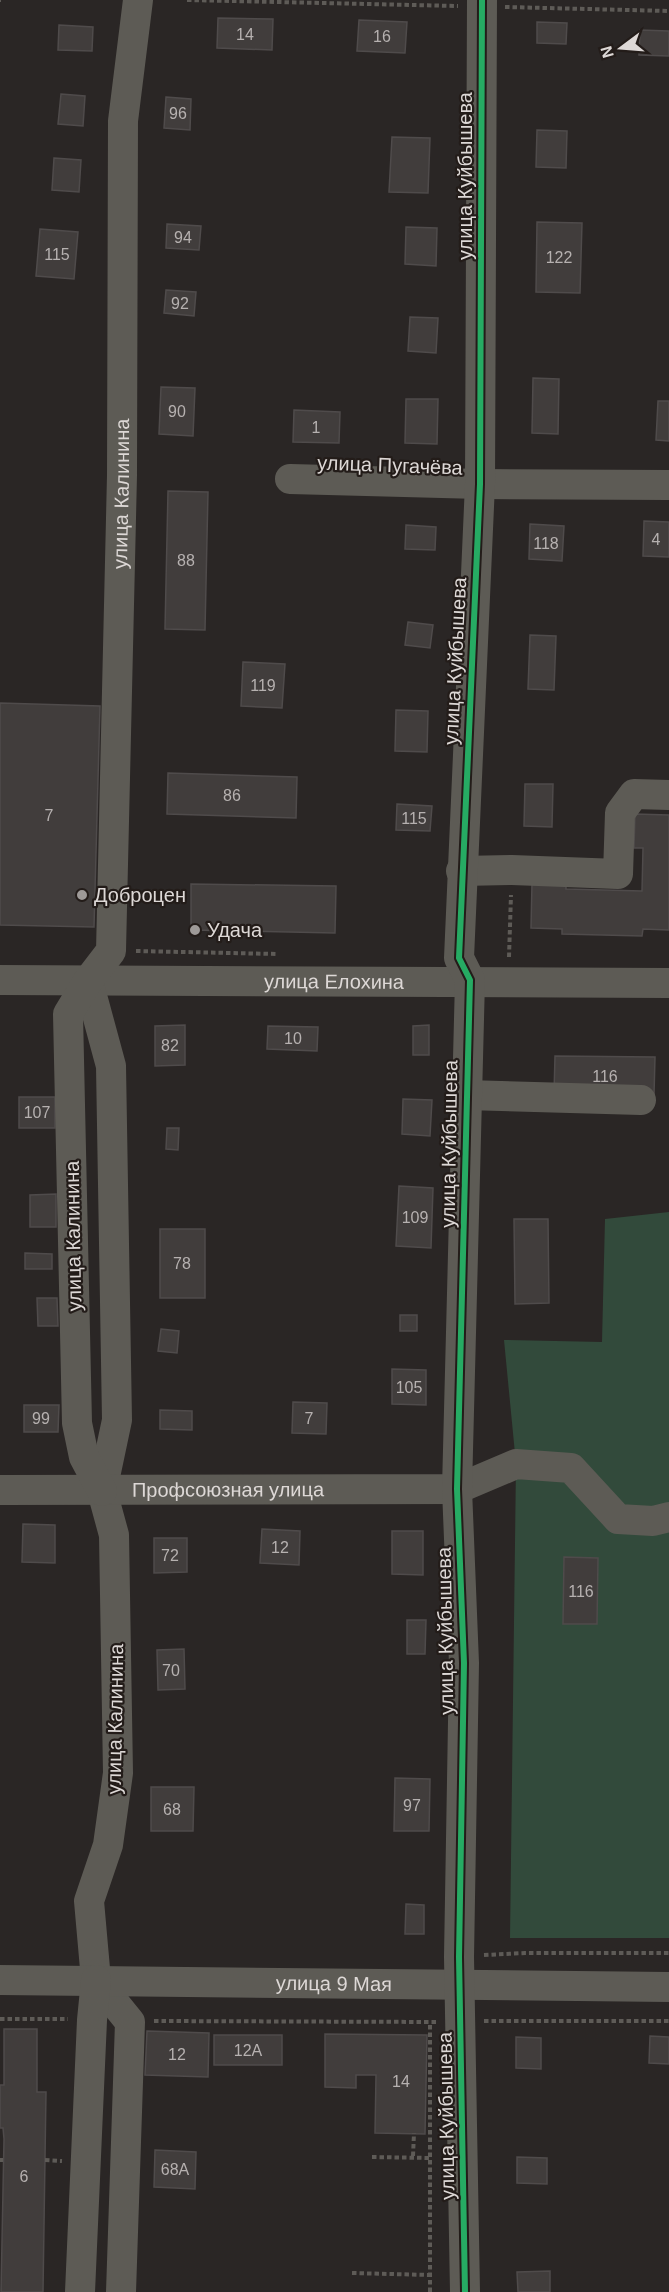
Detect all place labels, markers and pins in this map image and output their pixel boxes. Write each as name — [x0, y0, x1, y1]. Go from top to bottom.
place label: Доброцен — [94, 884, 186, 906]
marker: Доброцен — [75, 888, 89, 902]
place label: Удача — [207, 919, 263, 941]
marker: Удача — [188, 923, 202, 937]

